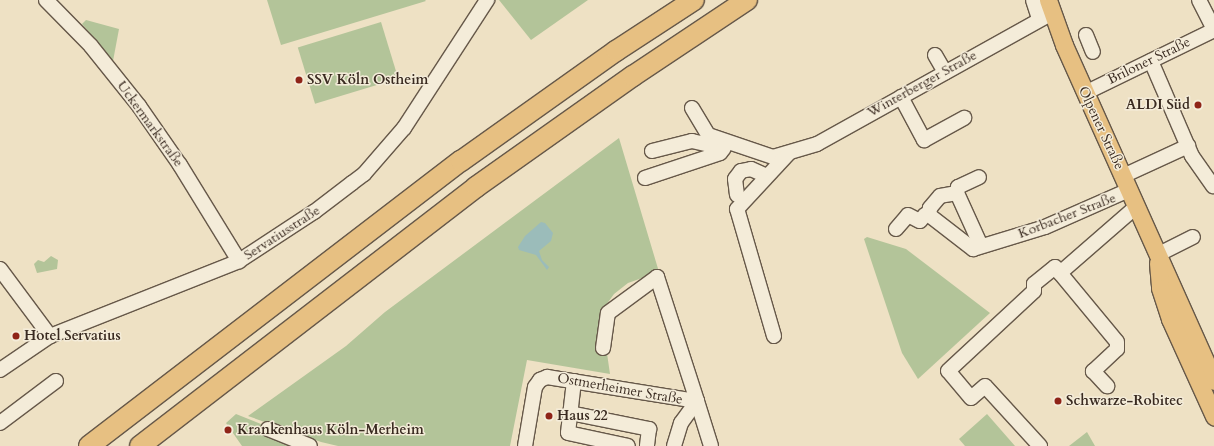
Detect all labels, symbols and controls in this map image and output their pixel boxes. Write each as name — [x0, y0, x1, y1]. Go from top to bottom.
street label: Briloner Straße — [1105, 34, 1193, 88]
street label: Winterberger Straße — [864, 47, 980, 121]
place label: SSV Köln Ostheim — [307, 72, 428, 88]
marker: SSV Köln Ostheim — [294, 75, 304, 85]
street label: Uckermarkstraße — [113, 78, 187, 170]
street label: Olpener Straße — [1074, 84, 1128, 172]
place label: ALDI Süd — [1126, 97, 1190, 113]
marker: ALDI Süd — [1193, 100, 1203, 110]
street label: Korbacher Straße — [1016, 190, 1118, 242]
street label: Servatiusstraße — [241, 202, 323, 264]
place label: Hotel Servatius — [24, 328, 121, 344]
marker: Hotel Servatius — [11, 331, 21, 341]
street label: Ostmerheimer Straße — [556, 370, 684, 408]
place label: Schwarze-Robitec — [1066, 393, 1183, 409]
marker: Schwarze-Robitec — [1053, 396, 1063, 406]
place label: Haus 22 — [557, 408, 608, 424]
marker: Haus 22 — [544, 411, 554, 421]
place label: Krankenhaus Köln-Merheim — [237, 422, 424, 438]
marker: Krankenhaus Köln-Merheim — [222, 424, 234, 436]

